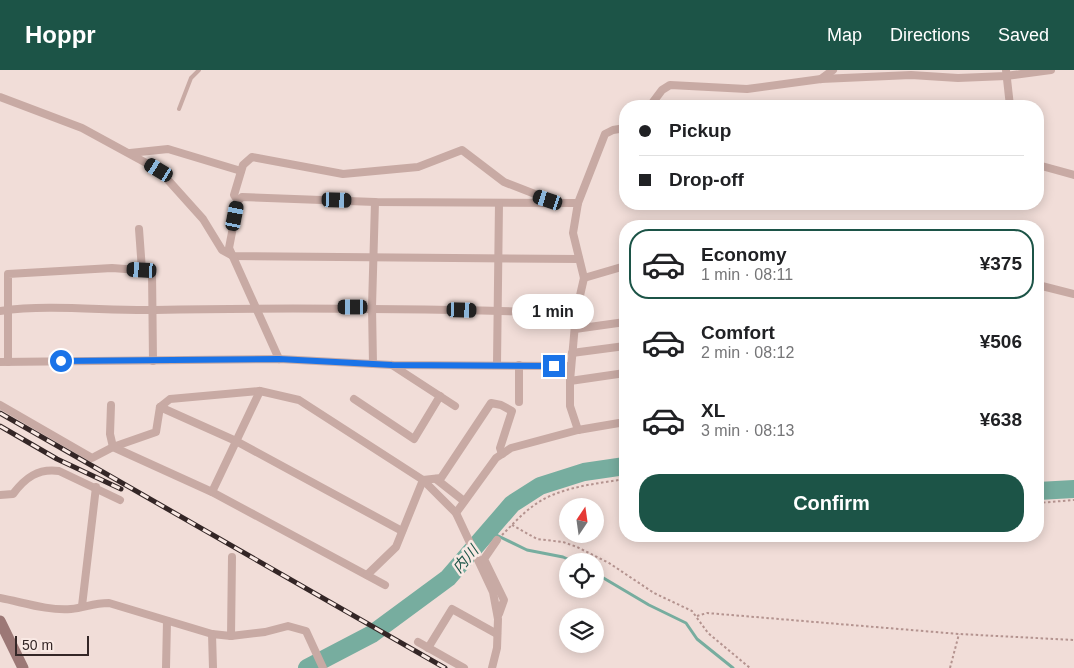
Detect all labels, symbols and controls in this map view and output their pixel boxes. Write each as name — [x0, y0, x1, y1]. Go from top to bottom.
text: Hoppr — [25, 21, 96, 48]
text: Map — [827, 25, 862, 45]
text: Directions — [890, 25, 970, 45]
text: Saved — [998, 25, 1049, 45]
text: Pickup — [669, 120, 731, 141]
car — [142, 156, 175, 184]
text: Drop-off — [669, 169, 744, 190]
car — [531, 188, 564, 212]
car — [321, 192, 352, 208]
car — [224, 200, 245, 232]
icon: car — [641, 242, 686, 287]
text: Economy — [701, 244, 787, 265]
text: ¥375 — [980, 253, 1022, 274]
car — [126, 262, 157, 278]
text: 1 min · 08:11 — [701, 266, 793, 283]
callout: 1 min — [513, 294, 595, 328]
car — [338, 300, 368, 315]
car — [446, 302, 477, 318]
text: 1 min — [532, 303, 574, 320]
icon: car — [641, 320, 686, 365]
text: Comfort — [701, 322, 775, 343]
text: ¥506 — [980, 331, 1022, 352]
text: 2 min · 08:12 — [701, 344, 794, 361]
route start — [50, 350, 72, 372]
route end — [543, 355, 565, 377]
icon: car — [641, 398, 686, 443]
text: XL — [701, 400, 725, 421]
text: ¥638 — [980, 409, 1022, 430]
text: 3 min · 08:13 — [701, 422, 794, 439]
button: Confirm — [639, 474, 1024, 532]
north arrow — [559, 498, 604, 542]
map controls — [559, 498, 604, 653]
water label: 内川 — [449, 541, 483, 576]
button: locate — [559, 553, 604, 598]
button: layers — [559, 608, 604, 653]
scale bar — [15, 633, 89, 656]
text: 50 m — [22, 637, 53, 653]

